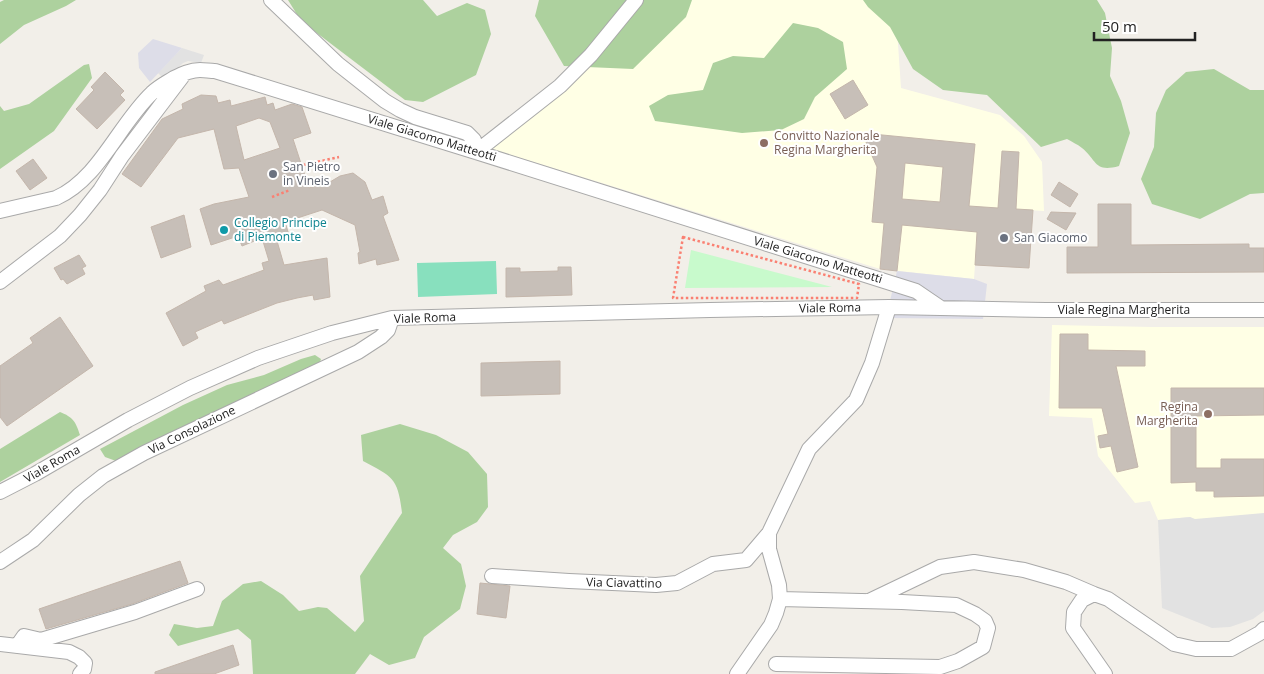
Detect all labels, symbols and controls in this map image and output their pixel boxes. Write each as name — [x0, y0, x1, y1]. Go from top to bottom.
scale bar — [1094, 10, 1195, 42]
text: 50 m — [1102, 16, 1137, 36]
street label: Viale Giacomo Matteotti — [366, 110, 499, 165]
place label: Convitto Nazionale Regina Margherita — [774, 127, 880, 158]
marker: Convitto Nazionale Regina Margherita — [758, 137, 770, 149]
place label: San Pietro in Vineis — [283, 158, 340, 189]
marker: San Pietro in Vineis — [267, 168, 279, 180]
place label: Collegio Principe di Piemonte — [234, 214, 327, 245]
marker: Collegio Principe di Piemonte — [218, 224, 230, 236]
place label: San Giacomo — [1014, 229, 1087, 246]
street label: Viale Giacomo Matteotti — [752, 232, 885, 287]
marker: San Giacomo — [998, 232, 1010, 244]
street label: Viale Roma — [799, 298, 861, 317]
street label: Viale Regina Margherita — [1058, 301, 1190, 318]
street label: Viale Roma — [394, 308, 456, 327]
place label: Regina Margherita — [1136, 398, 1198, 429]
street label: Via Consolazione — [145, 401, 238, 458]
marker: Regina Margherita — [1202, 408, 1214, 420]
street label: Viale Roma — [21, 441, 83, 486]
street label: Via Ciavattino — [586, 573, 662, 592]

